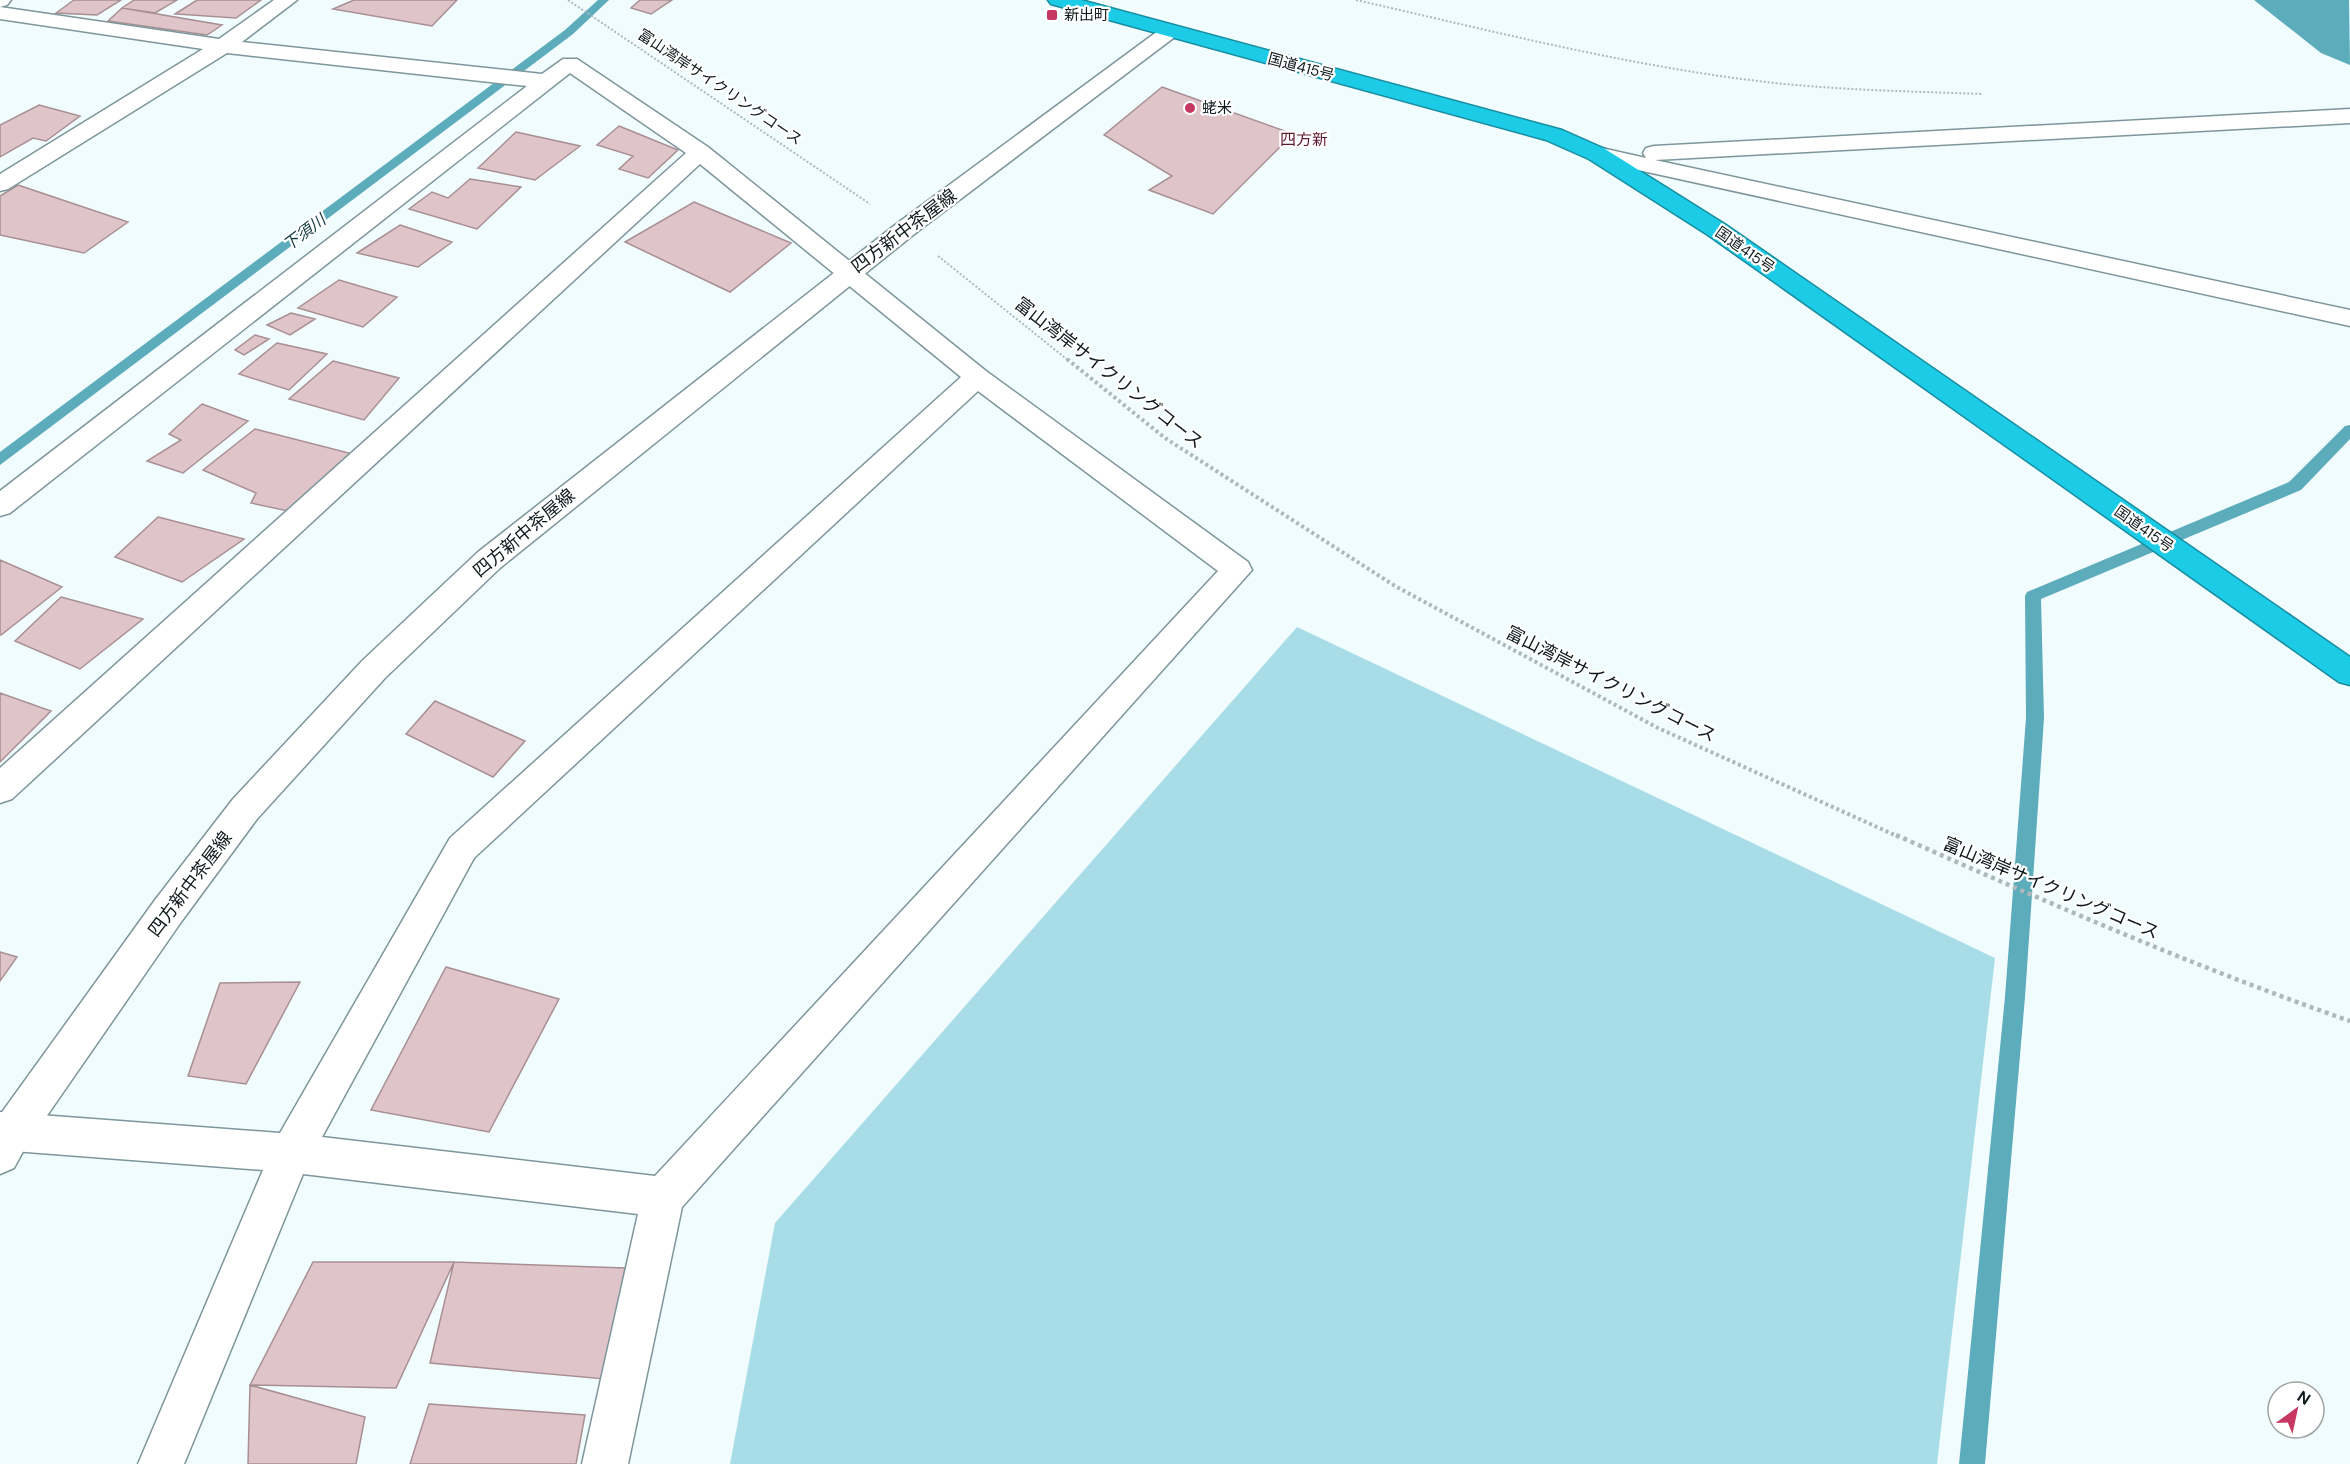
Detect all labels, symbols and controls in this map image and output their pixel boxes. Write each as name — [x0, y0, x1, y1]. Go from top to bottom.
place label: 新出町 — [1064, 5, 1109, 25]
marker: 新出町 — [1045, 8, 1059, 22]
street label: 富山湾岸サイクリングコース — [634, 24, 806, 150]
street label: 国道415号 — [1266, 49, 1336, 85]
place label: 蛯米 — [1202, 98, 1232, 118]
marker: 蛯米 — [1183, 101, 1197, 115]
district label: 四方新 — [1280, 129, 1328, 150]
street label: 四方新中茶屋線 — [846, 184, 962, 278]
water label: 下須川 — [279, 208, 331, 255]
street label: 国道415号 — [1711, 222, 1779, 278]
street label: 富山湾岸サイクリングコース — [1010, 292, 1208, 454]
street label: 四方新中茶屋線 — [468, 483, 580, 583]
street label: 国道415号 — [2110, 501, 2178, 557]
street label: 富山湾岸サイクリングコース — [1502, 620, 1720, 748]
street label: 四方新中茶屋線 — [143, 826, 237, 942]
street label: 富山湾岸サイクリングコース — [1939, 831, 2163, 945]
north arrow — [2266, 1380, 2326, 1440]
text: N — [2293, 1386, 2315, 1410]

